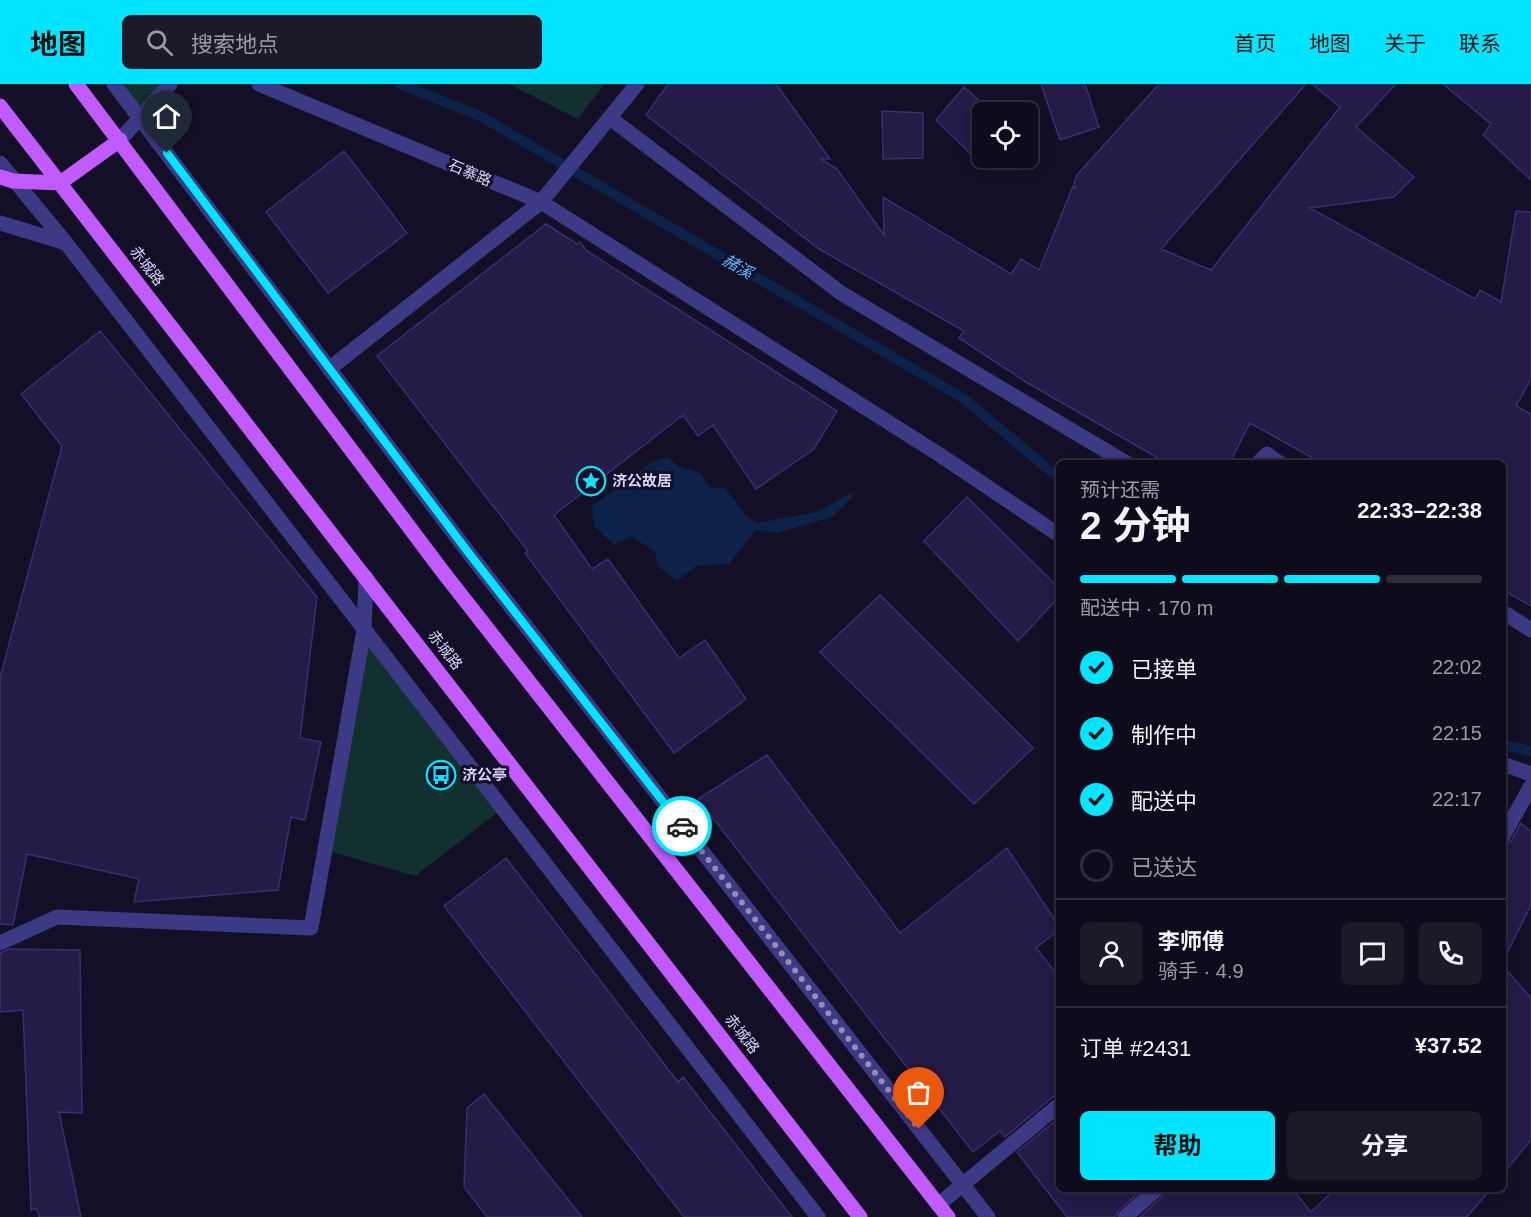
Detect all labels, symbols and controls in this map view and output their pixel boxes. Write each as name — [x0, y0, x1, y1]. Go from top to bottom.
search box — [122, 15, 542, 69]
icon: search — [143, 26, 176, 59]
text: 地图 — [30, 29, 86, 60]
text: 搜索地点 — [191, 32, 279, 57]
text: 首页 — [1234, 32, 1276, 55]
text: 地图 — [1309, 32, 1351, 55]
text: 关于 — [1384, 32, 1426, 55]
text: 联系 — [1459, 32, 1501, 55]
pin — [141, 91, 192, 153]
icon: home — [150, 100, 183, 133]
map controls — [972, 102, 1038, 168]
button: locate — [972, 102, 1038, 168]
street label: 石寨路 — [446, 156, 494, 189]
street label: 赤城路 — [127, 243, 168, 289]
water label: 赭溪 — [720, 251, 758, 283]
place icon: 济公故居 — [575, 465, 607, 497]
place label: 济公故居 — [612, 472, 672, 489]
text: 预计还需 — [1080, 479, 1160, 501]
text: 22:33–22:38 — [1357, 498, 1482, 523]
text: 2 分钟 — [1080, 504, 1191, 547]
text: 配送中 · 170 m — [1080, 597, 1213, 619]
street label: 赤城路 — [425, 627, 466, 673]
icon: check — [1080, 651, 1113, 684]
text: 22:02 — [1432, 656, 1482, 678]
text: 已接单 — [1131, 657, 1197, 682]
icon: check — [1080, 717, 1113, 750]
text: 22:15 — [1432, 722, 1482, 744]
text: 制作中 — [1131, 723, 1197, 748]
bus stop icon: 济公亭 — [425, 759, 457, 791]
place label: 济公亭 — [462, 766, 507, 783]
icon: check — [1080, 783, 1113, 816]
text: 22:17 — [1432, 788, 1482, 810]
text: 配送中 — [1131, 789, 1197, 814]
courier — [652, 796, 712, 856]
icon: car — [666, 810, 699, 843]
text: 已送达 — [1131, 855, 1197, 880]
button: person — [1080, 922, 1143, 985]
button: chat — [1341, 922, 1404, 985]
button: phone — [1419, 922, 1482, 985]
text: 李师傅 — [1158, 929, 1224, 954]
text: 骑手 · 4.9 — [1158, 960, 1244, 982]
street label: 赤城路 — [722, 1011, 763, 1057]
text: ¥37.52 — [1415, 1033, 1482, 1058]
text: 订单 #2431 — [1080, 1036, 1191, 1061]
pin — [893, 1067, 944, 1129]
icon: bag — [902, 1076, 935, 1109]
button: 帮助 — [1080, 1111, 1275, 1180]
button: 分享 — [1287, 1111, 1482, 1180]

